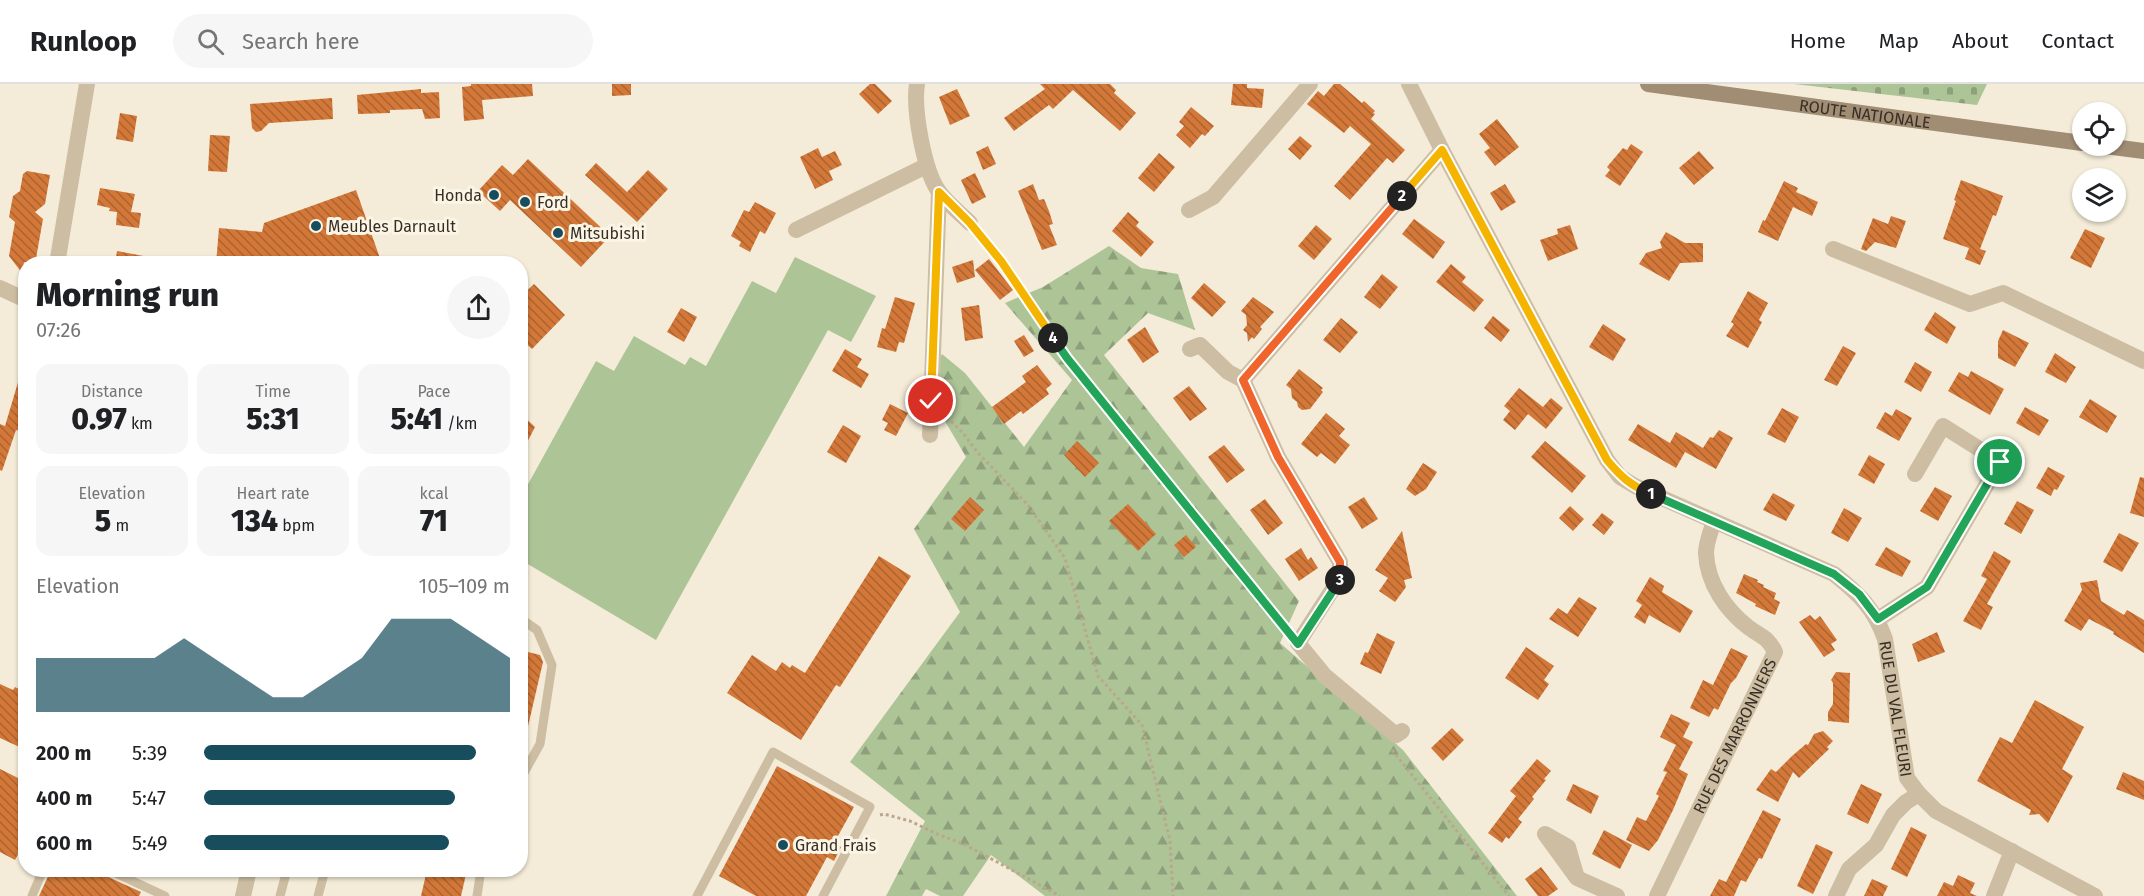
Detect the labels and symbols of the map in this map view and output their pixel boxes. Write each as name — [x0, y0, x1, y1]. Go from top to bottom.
street label: ROUTE NATIONALE — [1798, 96, 1932, 132]
pin: 2 — [1387, 181, 1417, 211]
place label: Honda — [434, 186, 482, 205]
marker: Honda — [487, 188, 501, 202]
place label: Ford — [537, 193, 569, 212]
marker: Ford — [518, 195, 532, 209]
place label: Meubles Darnault — [328, 217, 456, 236]
marker: Meubles Darnault — [309, 219, 323, 233]
place label: Mitsubishi — [570, 224, 645, 243]
marker: Mitsubishi — [551, 226, 565, 240]
pin: 4 — [1038, 323, 1068, 353]
pin — [905, 375, 956, 426]
pin — [1974, 436, 2025, 487]
pin: 1 — [1636, 479, 1666, 509]
pin: 3 — [1325, 565, 1355, 595]
street label: RUE DU VAL FLEURI — [1875, 639, 1916, 778]
street label: RUE DES MARRONNIERS — [1689, 655, 1781, 817]
place label: Grand Frais — [795, 836, 876, 855]
marker: Grand Frais — [776, 838, 790, 852]

